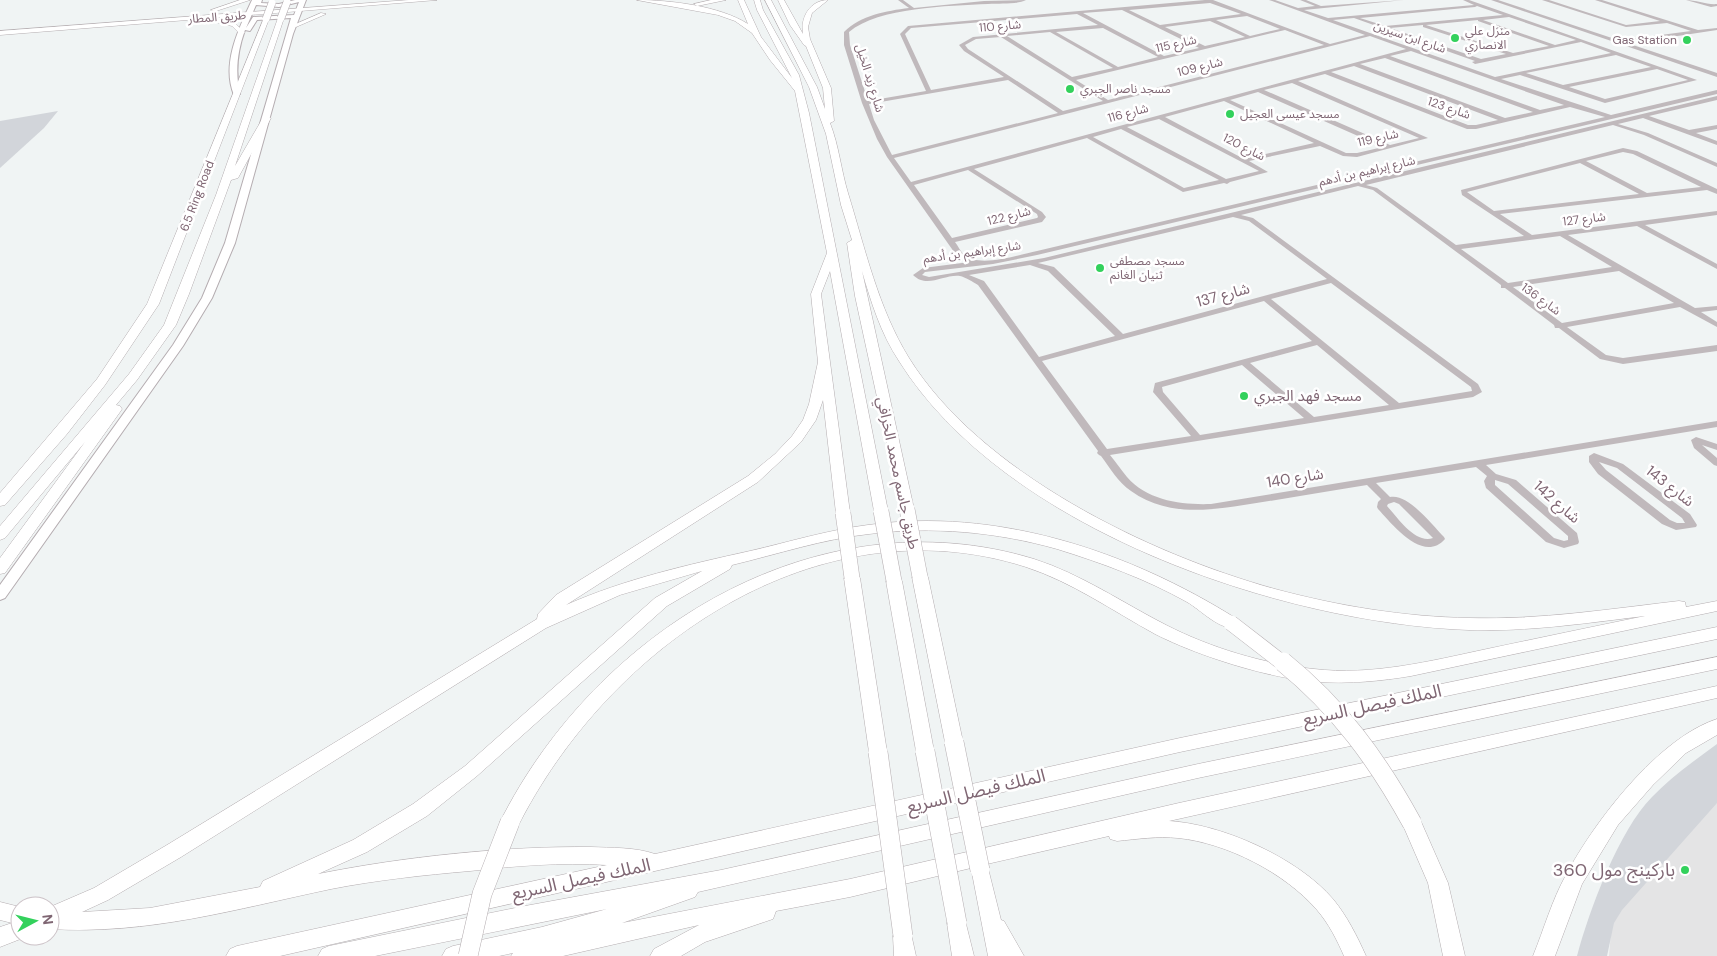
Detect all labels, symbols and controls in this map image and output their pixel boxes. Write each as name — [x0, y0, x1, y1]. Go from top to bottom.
street label: طريق المطار — [186, 7, 247, 27]
street label: شارع 110 — [978, 16, 1022, 37]
street label: شارع ابن سيرين — [1371, 17, 1448, 58]
place label: منزل علي الانصاري — [1465, 23, 1510, 55]
street label: شارع 115 — [1154, 32, 1198, 57]
marker: منزل علي الانصاري — [1449, 32, 1461, 44]
place label: Gas Station — [1613, 32, 1677, 48]
marker: Gas Station — [1681, 34, 1693, 46]
street label: شارع زيد الخيل — [851, 42, 888, 114]
street label: شارع 109 — [1176, 54, 1225, 81]
place label: مسجد ناصر الجبري — [1080, 81, 1171, 99]
marker: مسجد ناصر الجبري — [1064, 83, 1076, 95]
street label: شارع 123 — [1425, 93, 1473, 124]
street label: شارع 116 — [1106, 100, 1150, 127]
place label: مسجد عيسى العجيل — [1240, 106, 1340, 122]
marker: مسجد عيسى العجيل — [1224, 108, 1236, 120]
street label: شارع 119 — [1356, 126, 1400, 151]
street label: شارع 120 — [1220, 130, 1268, 165]
street label: شارع إبراهيم بن أدهم — [1317, 152, 1417, 191]
street label: 6.5 Ring Road — [176, 158, 218, 234]
street label: شارع 122 — [986, 203, 1033, 230]
street label: شارع 127 — [1561, 208, 1607, 231]
street label: شارع إبراهيم بن أدهم — [922, 237, 1022, 268]
place label: مسجد مصطفى ثنيان الغانم — [1110, 253, 1185, 284]
marker: مسجد مصطفى ثنيان الغانم — [1094, 262, 1106, 274]
street label: شارع 137 — [1194, 278, 1253, 314]
street label: شارع 136 — [1518, 279, 1564, 319]
place label: مسجد فهد الجبري — [1254, 386, 1362, 407]
marker: مسجد فهد الجبري — [1238, 390, 1250, 402]
street label: طريق جاسم محمد الخرافي — [871, 395, 924, 551]
street label: شارع 143 — [1641, 461, 1698, 513]
street label: شارع 140 — [1265, 464, 1325, 494]
street label: شارع 142 — [1528, 476, 1585, 529]
street label: الملك فيصل السريع — [1300, 679, 1444, 733]
street label: الملك فيصل السريع — [904, 763, 1048, 821]
street label: الملك فيصل السريع — [509, 853, 653, 907]
place label: باركينج مول 360 — [1553, 858, 1675, 883]
marker: باركينج مول 360 — [1679, 864, 1691, 876]
north arrow — [10, 896, 60, 946]
text: N — [38, 913, 57, 926]

